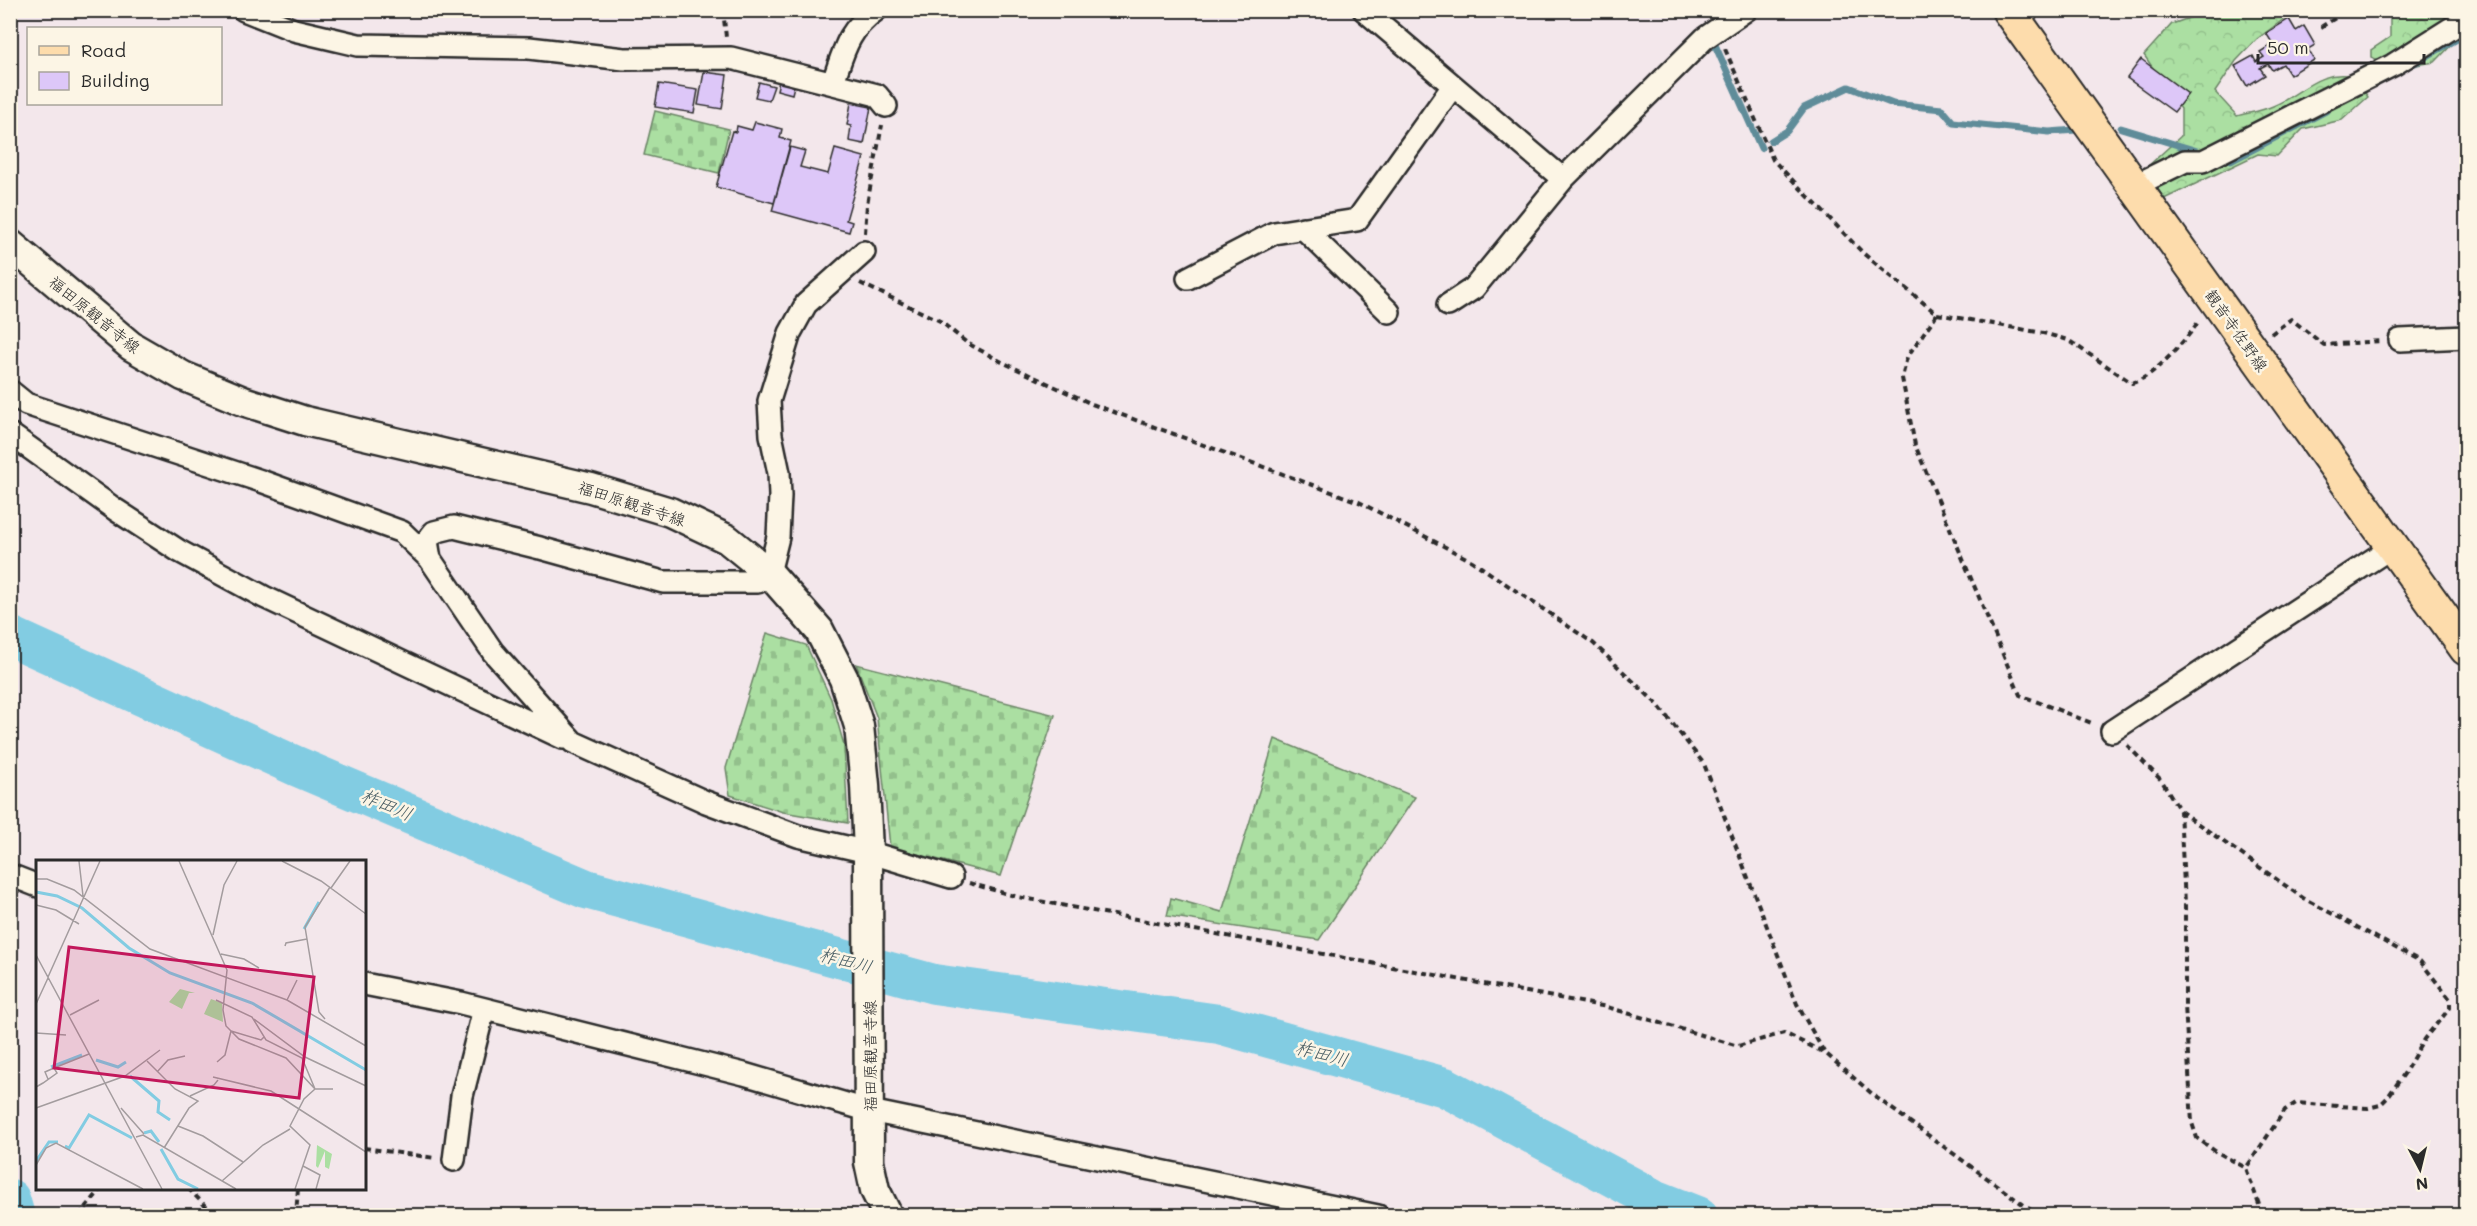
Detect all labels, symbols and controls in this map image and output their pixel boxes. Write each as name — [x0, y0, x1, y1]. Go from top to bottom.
legend — [27, 27, 222, 105]
scale bar — [2258, 27, 2424, 65]
text: 50 m — [2267, 35, 2309, 59]
text: Road — [81, 38, 126, 62]
text: Building — [81, 68, 149, 92]
street label: 福田原観音寺線 — [45, 271, 145, 357]
street label: 観音寺佐野線 — [2201, 285, 2273, 375]
street label: 福田原観音寺線 — [575, 476, 689, 530]
water label: 柞田川 — [357, 782, 417, 826]
inset map — [36, 860, 366, 1190]
water label: 柞田川 — [817, 941, 875, 979]
street label: 福田原観音寺線 — [859, 1000, 880, 1112]
water label: 柞田川 — [1293, 1034, 1351, 1072]
north arrow — [2390, 1139, 2450, 1199]
text: N — [2415, 1173, 2429, 1196]

